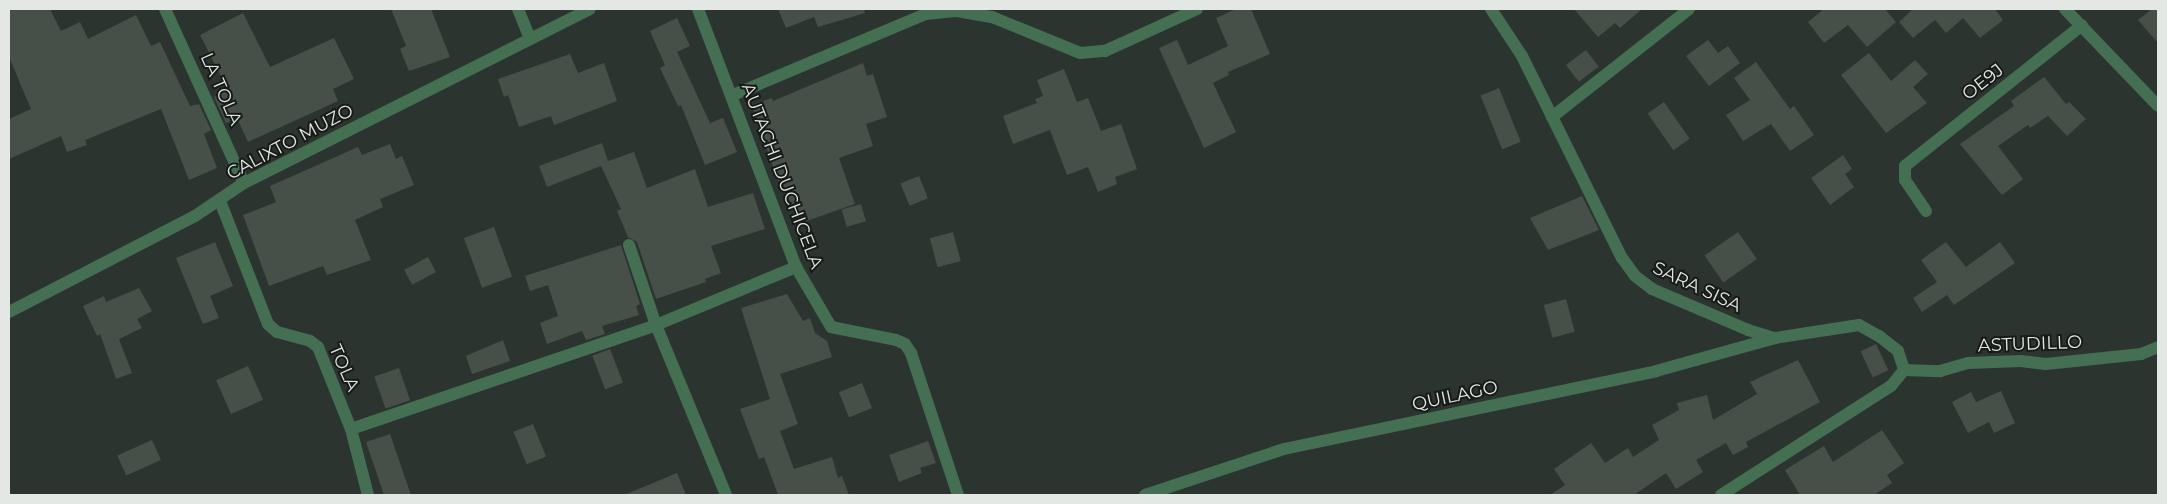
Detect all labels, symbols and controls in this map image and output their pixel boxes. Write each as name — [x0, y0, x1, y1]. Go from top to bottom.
street label: LA TOLA — [195, 49, 247, 129]
street label: OE9J — [1958, 59, 2008, 105]
street label: AUTACHI DUCHICELA — [737, 80, 827, 272]
street label: CALIXTO MUZO — [223, 100, 357, 184]
street label: SARA SISA — [1649, 257, 1745, 317]
street label: ASTUDILLO — [1977, 331, 2083, 357]
street label: TOLA — [324, 341, 364, 395]
street label: QUILAGO — [1410, 376, 1500, 416]

